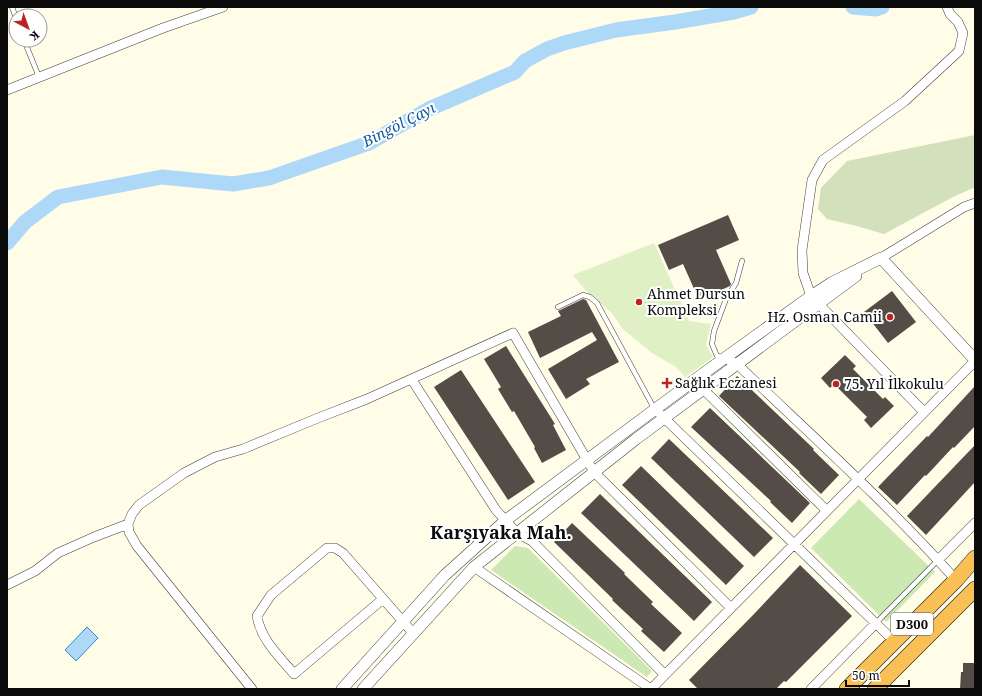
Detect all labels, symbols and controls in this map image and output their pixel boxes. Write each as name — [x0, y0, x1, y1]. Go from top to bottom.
north arrow — [8, 8, 48, 48]
text: K — [26, 28, 43, 45]
water label: Bingöl Çayı — [358, 97, 439, 151]
place label: Ahmet Dursun Kompleksi — [647, 284, 745, 319]
marker: Ahmet Dursun Kompleksi — [634, 297, 644, 307]
place label: Hz. Osman Camii — [767, 307, 883, 326]
marker: Hz. Osman Camii — [885, 312, 895, 322]
place label: Sağlık Eczanesi — [675, 373, 777, 392]
place label: 75. Yıl İlkokulu — [844, 374, 944, 393]
marker: Sağlık Eczanesi — [662, 378, 672, 388]
marker: 75. Yıl İlkokulu — [831, 379, 841, 389]
district label: Karşıyaka Mah. — [430, 520, 572, 544]
road number: D300 — [891, 613, 933, 635]
scale bar — [846, 662, 909, 688]
text: 50 m — [852, 667, 880, 684]

